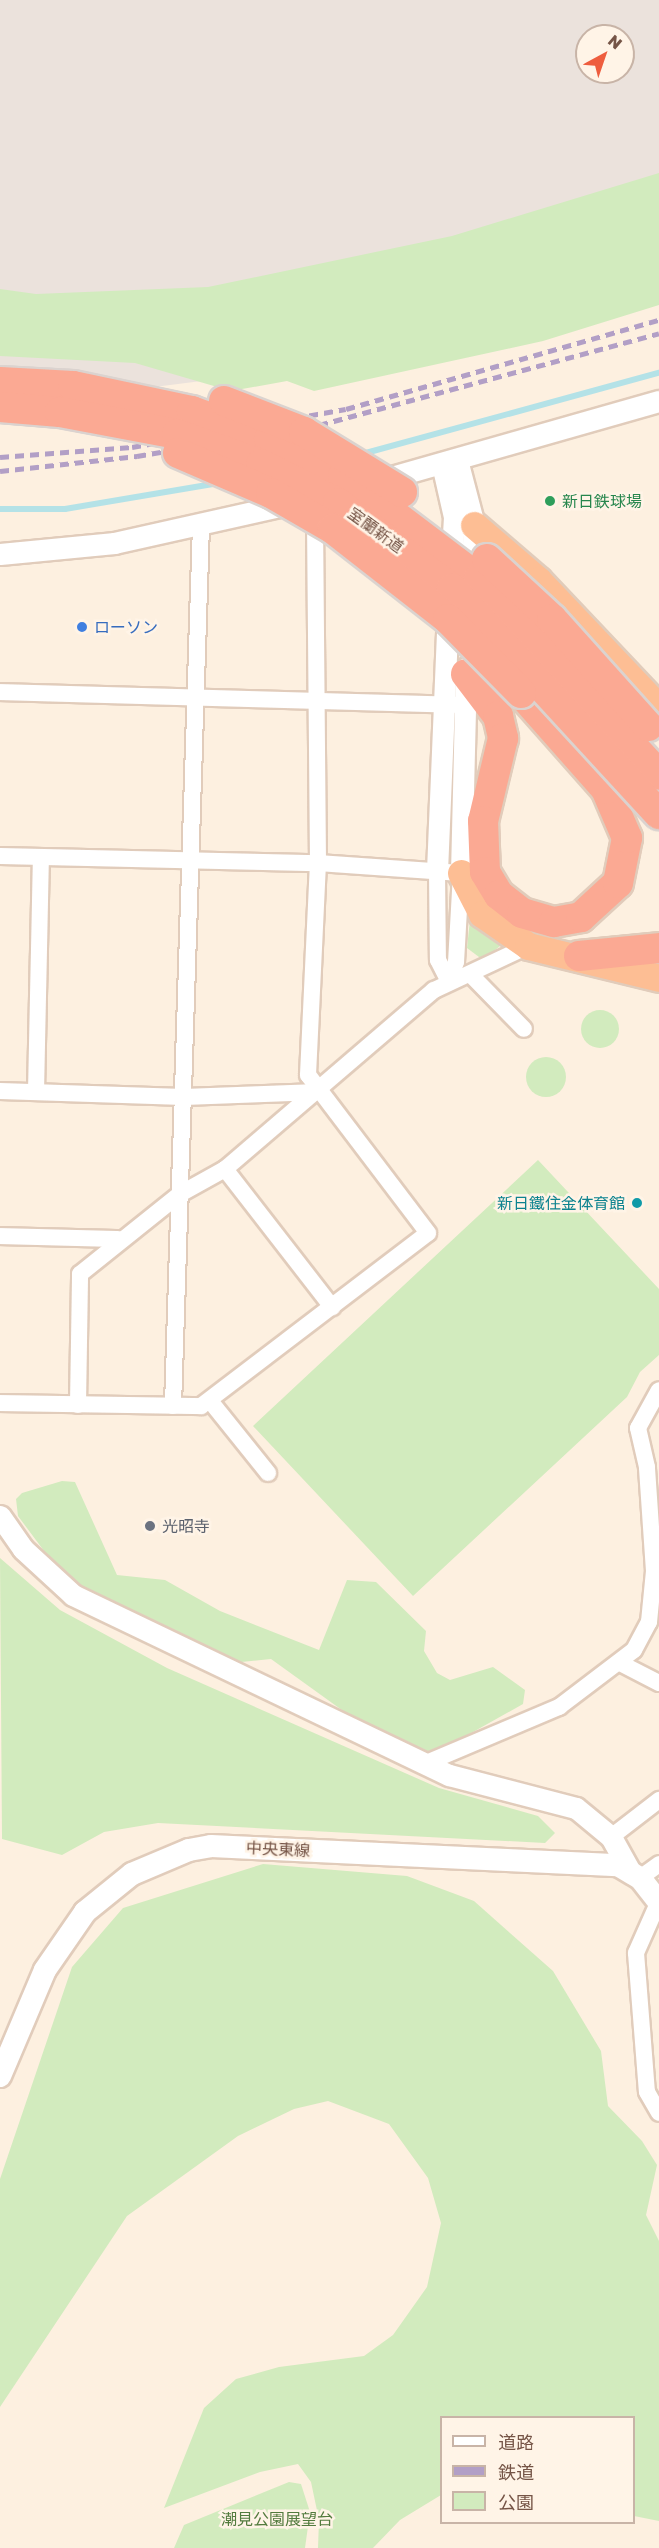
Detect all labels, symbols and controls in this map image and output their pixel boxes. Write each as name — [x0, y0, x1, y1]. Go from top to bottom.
north arrow — [575, 24, 635, 84]
text: N — [604, 30, 626, 53]
place label: 新日鉄球場 — [562, 491, 642, 511]
marker: 新日鉄球場 — [543, 494, 557, 508]
street label: 室蘭新道 — [344, 503, 408, 557]
place label: ローソン — [94, 617, 158, 637]
marker: ローソン — [75, 620, 89, 634]
place label: 新日鐵住金体育館 — [497, 1193, 625, 1213]
marker: 新日鐵住金体育館 — [630, 1196, 644, 1210]
place label: 光昭寺 — [162, 1516, 210, 1536]
marker: 光昭寺 — [143, 1519, 157, 1533]
street label: 中央東線 — [246, 1838, 310, 1860]
legend — [440, 2416, 635, 2524]
text: 道路 — [498, 2431, 534, 2453]
text: 鉄道 — [498, 2461, 534, 2483]
text: 公園 — [498, 2491, 534, 2513]
park label: 潮見公園展望台 — [221, 2509, 333, 2529]

